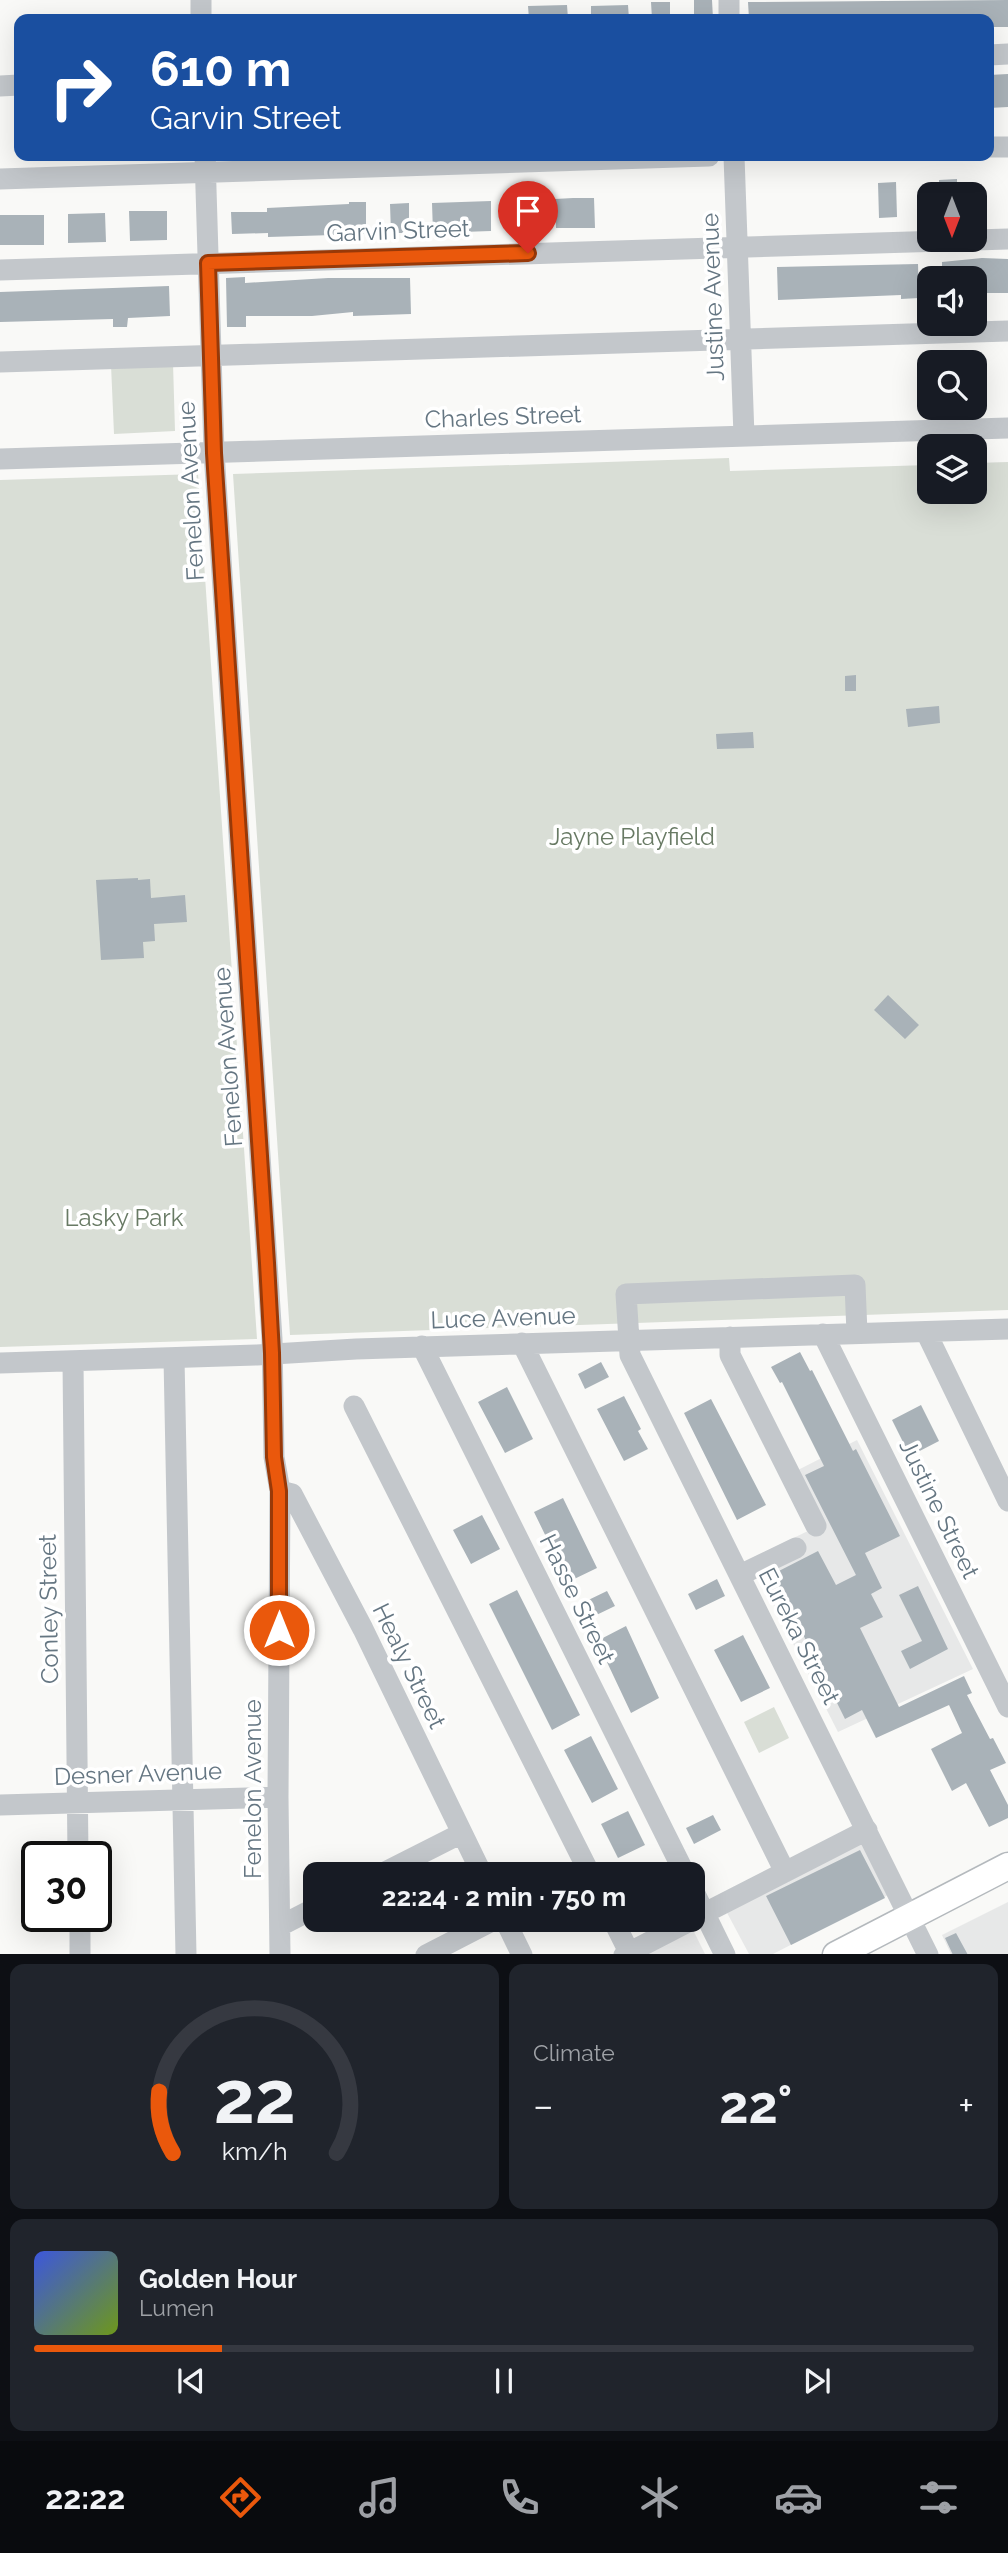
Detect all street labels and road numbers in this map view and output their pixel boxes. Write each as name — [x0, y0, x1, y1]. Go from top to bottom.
street label: Justine Avenue — [695, 212, 730, 382]
street label: Garvin Street — [326, 214, 470, 247]
street label: Charles Street — [424, 399, 582, 434]
street label: Fenelon Avenue — [171, 400, 210, 582]
street label: Fenelon Avenue — [207, 966, 248, 1148]
street label: Luce Avenue — [430, 1300, 576, 1335]
street label: Justine Street — [893, 1434, 986, 1583]
street label: Hasse Street — [534, 1529, 621, 1668]
street label: Conley Street — [33, 1534, 64, 1684]
street label: Eureka Street — [753, 1563, 846, 1709]
street label: Healy Street — [367, 1598, 452, 1733]
street label: Fenelon Avenue — [238, 1699, 267, 1879]
street label: Desner Avenue — [53, 1756, 223, 1791]

